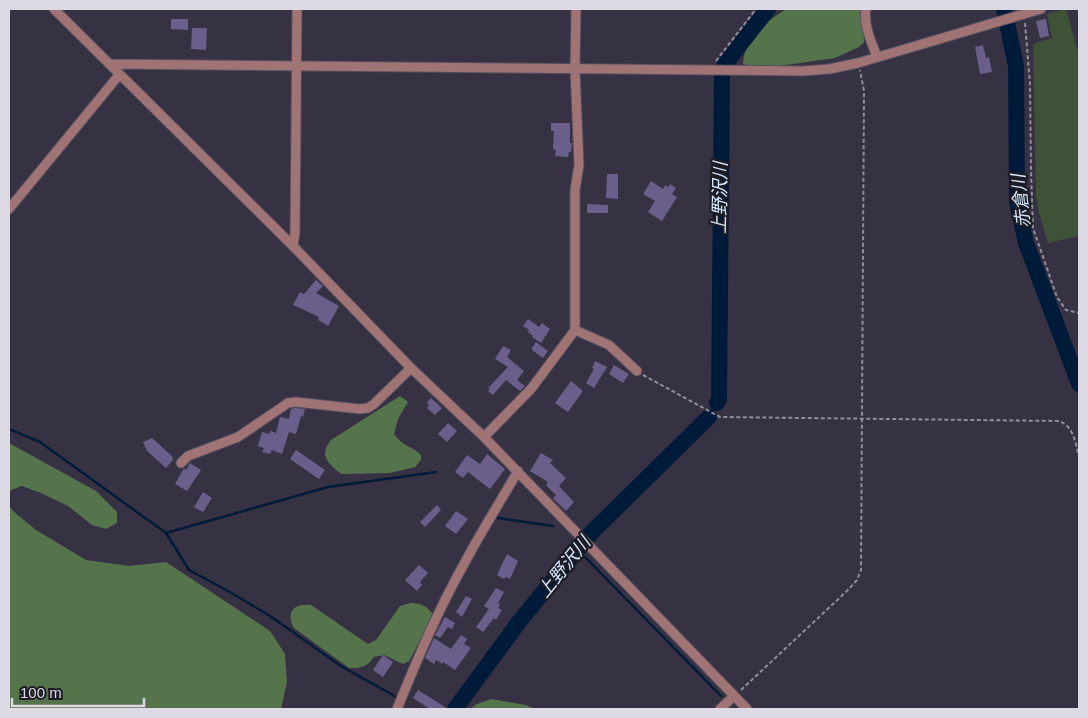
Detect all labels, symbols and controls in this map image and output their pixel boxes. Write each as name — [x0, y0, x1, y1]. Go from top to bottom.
water label: 上野沢川 — [709, 160, 731, 234]
water label: 赤倉川 — [1008, 171, 1034, 229]
water label: 上野沢川 — [534, 531, 596, 601]
scale bar — [12, 676, 145, 708]
text: 100 m — [20, 684, 62, 701]

